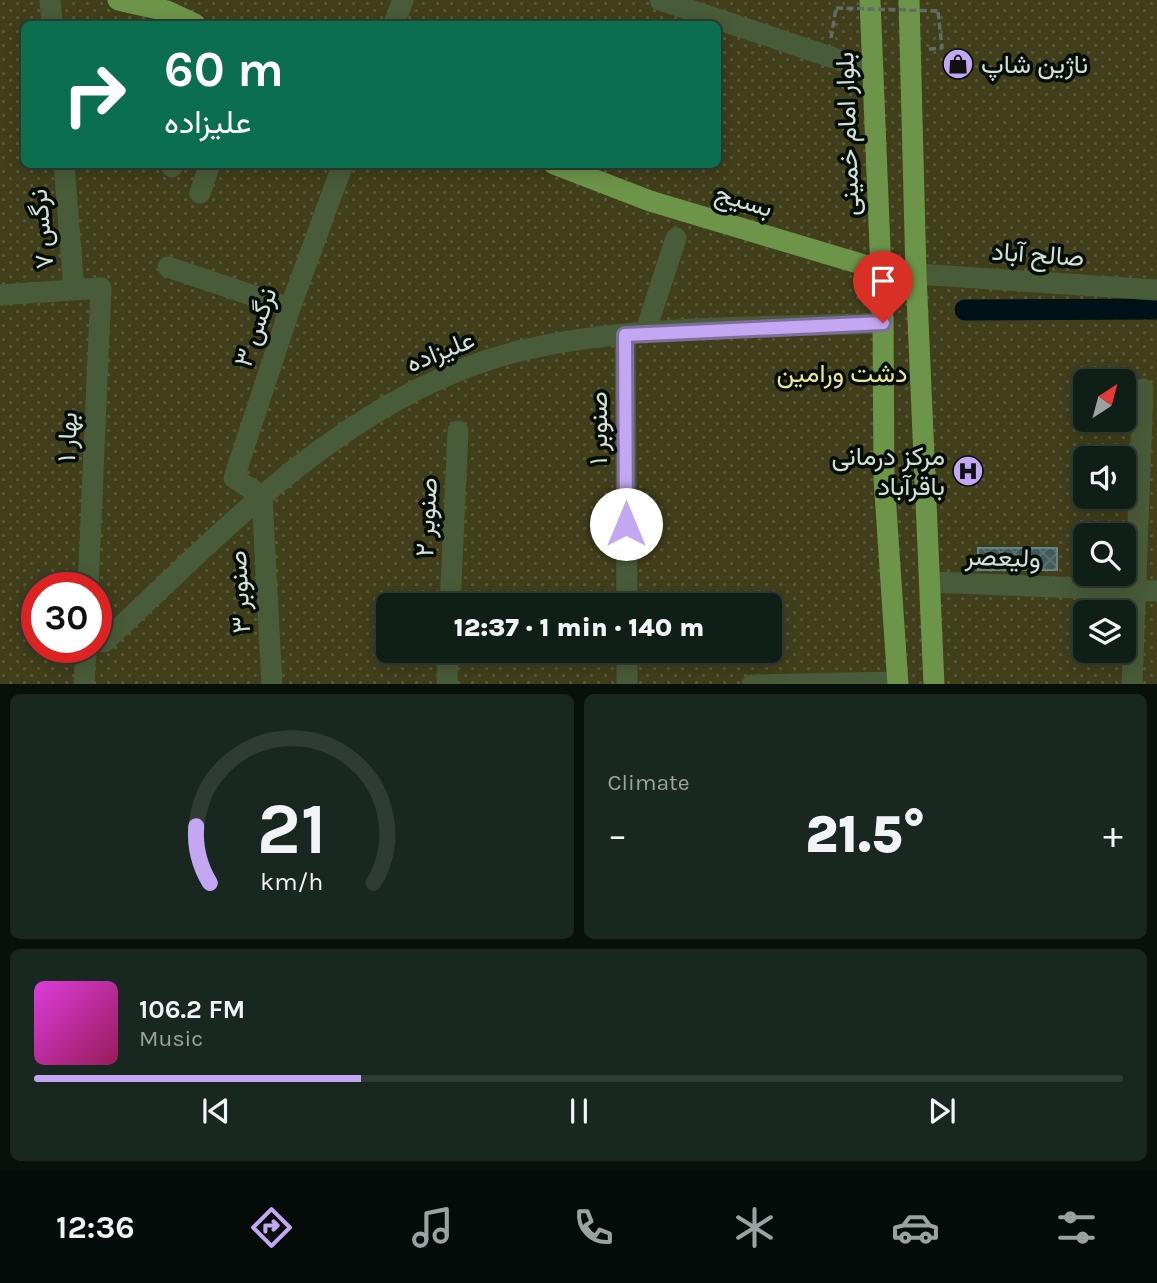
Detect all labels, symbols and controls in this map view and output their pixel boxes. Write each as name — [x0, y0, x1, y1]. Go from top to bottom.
text: 60 m — [164, 41, 284, 98]
shop icon: ناژین شاپ — [941, 47, 975, 81]
icon: right — [49, 49, 140, 140]
place label: ناژین شاپ — [981, 49, 1088, 82]
street label: بلوار امام خمینی — [829, 51, 867, 217]
text: علیزاده — [164, 104, 251, 141]
street label: بسیج — [711, 177, 776, 226]
street label: نرگس ۷ — [23, 188, 60, 270]
street label: صالح آباد — [990, 236, 1085, 275]
pin — [853, 251, 913, 323]
icon: arrive — [864, 262, 902, 300]
street label: نرگس ۳ — [227, 283, 283, 371]
street label: علیزاده — [401, 324, 479, 379]
park label: دشت ورامین — [777, 358, 907, 389]
north arrow — [1073, 369, 1136, 432]
map controls — [1073, 369, 1136, 663]
street label: صنوبر ۱ — [583, 391, 614, 465]
street label: بهار ۱ — [51, 411, 84, 463]
place label: مرکز درمانی باقرآباد — [831, 441, 945, 502]
button: sound — [1073, 446, 1136, 509]
hospital icon: مرکز درمانی باقرآباد — [951, 454, 985, 488]
street label: صنوبر ۲ — [409, 476, 444, 558]
position arrow — [589, 487, 663, 561]
button: search — [1073, 523, 1136, 586]
street label: ولیعصر — [964, 541, 1041, 574]
street label: صنوبر ۳ — [222, 550, 257, 634]
speed limit sign: 30 — [21, 572, 112, 663]
button: layers — [1073, 600, 1136, 663]
text: 12:37 · 1 min · 140 m — [454, 612, 704, 643]
text: Climate — [608, 769, 690, 796]
text: 21 — [257, 786, 327, 871]
text: 21.5° — [805, 804, 925, 865]
text: − — [608, 813, 627, 858]
text: + — [1103, 813, 1123, 858]
text: km/h — [260, 866, 323, 895]
text: 106.2 FM — [139, 994, 245, 1025]
text: Music — [139, 1025, 203, 1052]
icon: previous — [197, 1092, 235, 1130]
icon: pause — [560, 1092, 598, 1130]
icon: next — [923, 1092, 961, 1130]
icon: directions — [247, 1203, 296, 1252]
icon: music — [408, 1203, 457, 1252]
icon: phone — [569, 1203, 618, 1252]
icon: climate — [730, 1203, 779, 1252]
icon: car — [891, 1203, 940, 1252]
icon: filters — [1052, 1203, 1101, 1252]
text: 12:36 — [56, 1209, 135, 1246]

